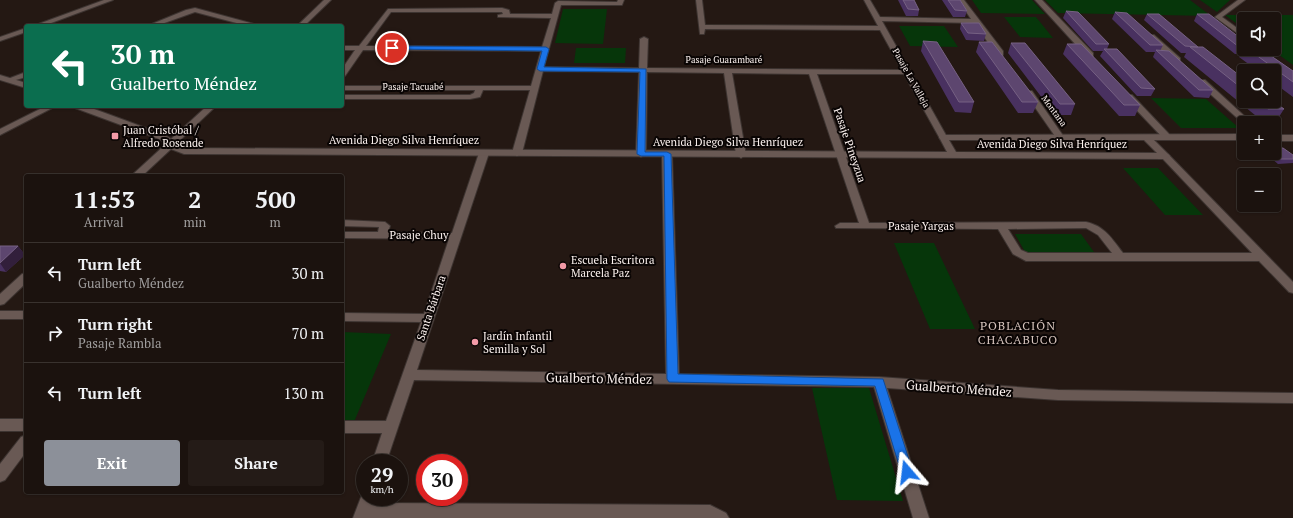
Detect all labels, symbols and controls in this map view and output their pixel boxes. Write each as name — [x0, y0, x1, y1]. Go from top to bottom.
map controls — [1237, 12, 1281, 212]
button: sound — [1237, 12, 1281, 56]
pin — [375, 31, 409, 65]
text: 30 m — [110, 35, 175, 72]
icon: arrive — [381, 37, 403, 59]
icon: left — [44, 40, 96, 92]
street label: Pasaje La Valleja — [890, 46, 932, 110]
street label: Pasaje Guarambaré — [686, 54, 763, 66]
button: search — [1237, 64, 1281, 108]
text: Gualberto Méndez — [110, 71, 257, 95]
street label: Pasaje Tacuabé — [383, 81, 444, 93]
street label: Montana — [1039, 93, 1070, 129]
street label: Pasaje Pineyzua — [831, 106, 869, 185]
button: + — [1237, 116, 1281, 160]
place label: Juan Cristóbal / Alfredo Rosende — [123, 123, 204, 150]
marker: Juan Cristóbal / Alfredo Rosende — [110, 131, 120, 141]
street label: Avenida Diego Silva Henríquez — [329, 133, 479, 147]
street label: Avenida Diego Silva Henríquez — [653, 135, 803, 149]
street label: Avenida Diego Silva Henríquez — [977, 137, 1127, 151]
button: − — [1237, 168, 1281, 212]
text: 11:53 — [72, 183, 135, 215]
text: 2 — [188, 183, 202, 215]
text: 500 — [255, 183, 295, 215]
text: Arrival — [84, 213, 124, 231]
text: min — [183, 213, 206, 231]
text: m — [270, 213, 281, 231]
street label: Pasaje Yargas — [888, 219, 954, 233]
street label: Pasaje Chuy — [389, 228, 449, 242]
place label: Escuela Escritora Marcela Paz — [571, 253, 655, 280]
text: Turn left — [78, 254, 142, 274]
marker: Escuela Escritora Marcela Paz — [558, 261, 568, 271]
icon: left — [44, 262, 66, 284]
text: 30 m — [291, 263, 324, 283]
street label: Santa Bárbara — [413, 273, 449, 343]
text: Gualberto Méndez — [78, 274, 184, 292]
text: Turn right — [78, 314, 153, 334]
district label: POBLACIÓN CHACABUCO — [978, 318, 1058, 347]
icon: right — [44, 322, 66, 344]
text: 70 m — [291, 323, 324, 343]
place label: Jardín Infantil Semilla y Sol — [483, 329, 552, 356]
text: Pasaje Rambla — [78, 334, 162, 352]
marker: Jardín Infantil Semilla y Sol — [470, 337, 480, 347]
street label: Gualberto Méndez — [546, 368, 652, 388]
street label: Gualberto Méndez — [905, 375, 1013, 401]
icon: left — [44, 382, 66, 404]
text: Turn left — [78, 383, 142, 403]
text: 130 m — [283, 383, 324, 403]
button: Exit — [44, 440, 180, 486]
button: Share — [188, 440, 324, 486]
position arrow — [886, 451, 928, 493]
speed limit sign: 30 — [416, 454, 468, 506]
text: 29 — [371, 461, 393, 488]
text: km/h — [370, 483, 394, 496]

